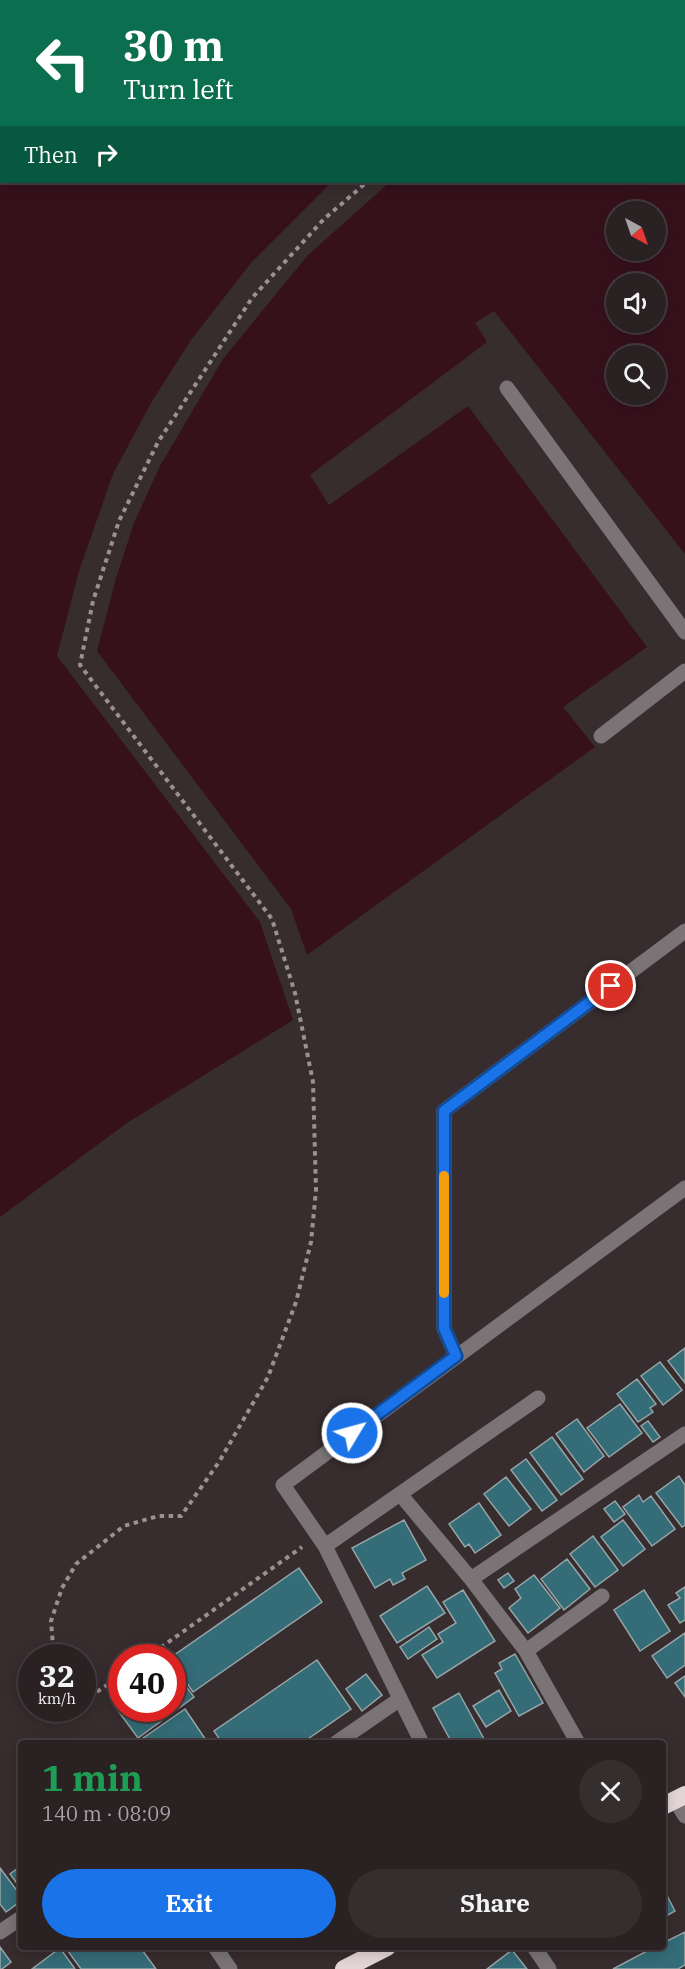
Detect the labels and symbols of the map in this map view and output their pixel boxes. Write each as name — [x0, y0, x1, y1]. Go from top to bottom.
north arrow — [606, 201, 666, 261]
pin — [585, 960, 636, 1011]
position arrow — [320, 1401, 384, 1465]
speed limit sign: 40 — [108, 1644, 186, 1722]

